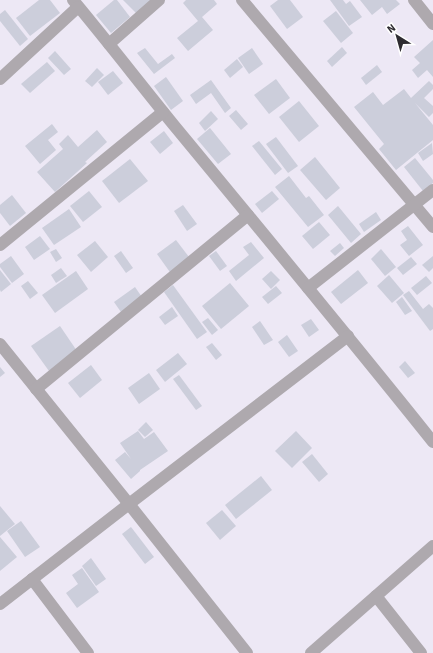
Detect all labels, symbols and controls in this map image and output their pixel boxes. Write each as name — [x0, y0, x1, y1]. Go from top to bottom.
north arrow — [377, 16, 417, 56]
text: N — [384, 20, 399, 37]

